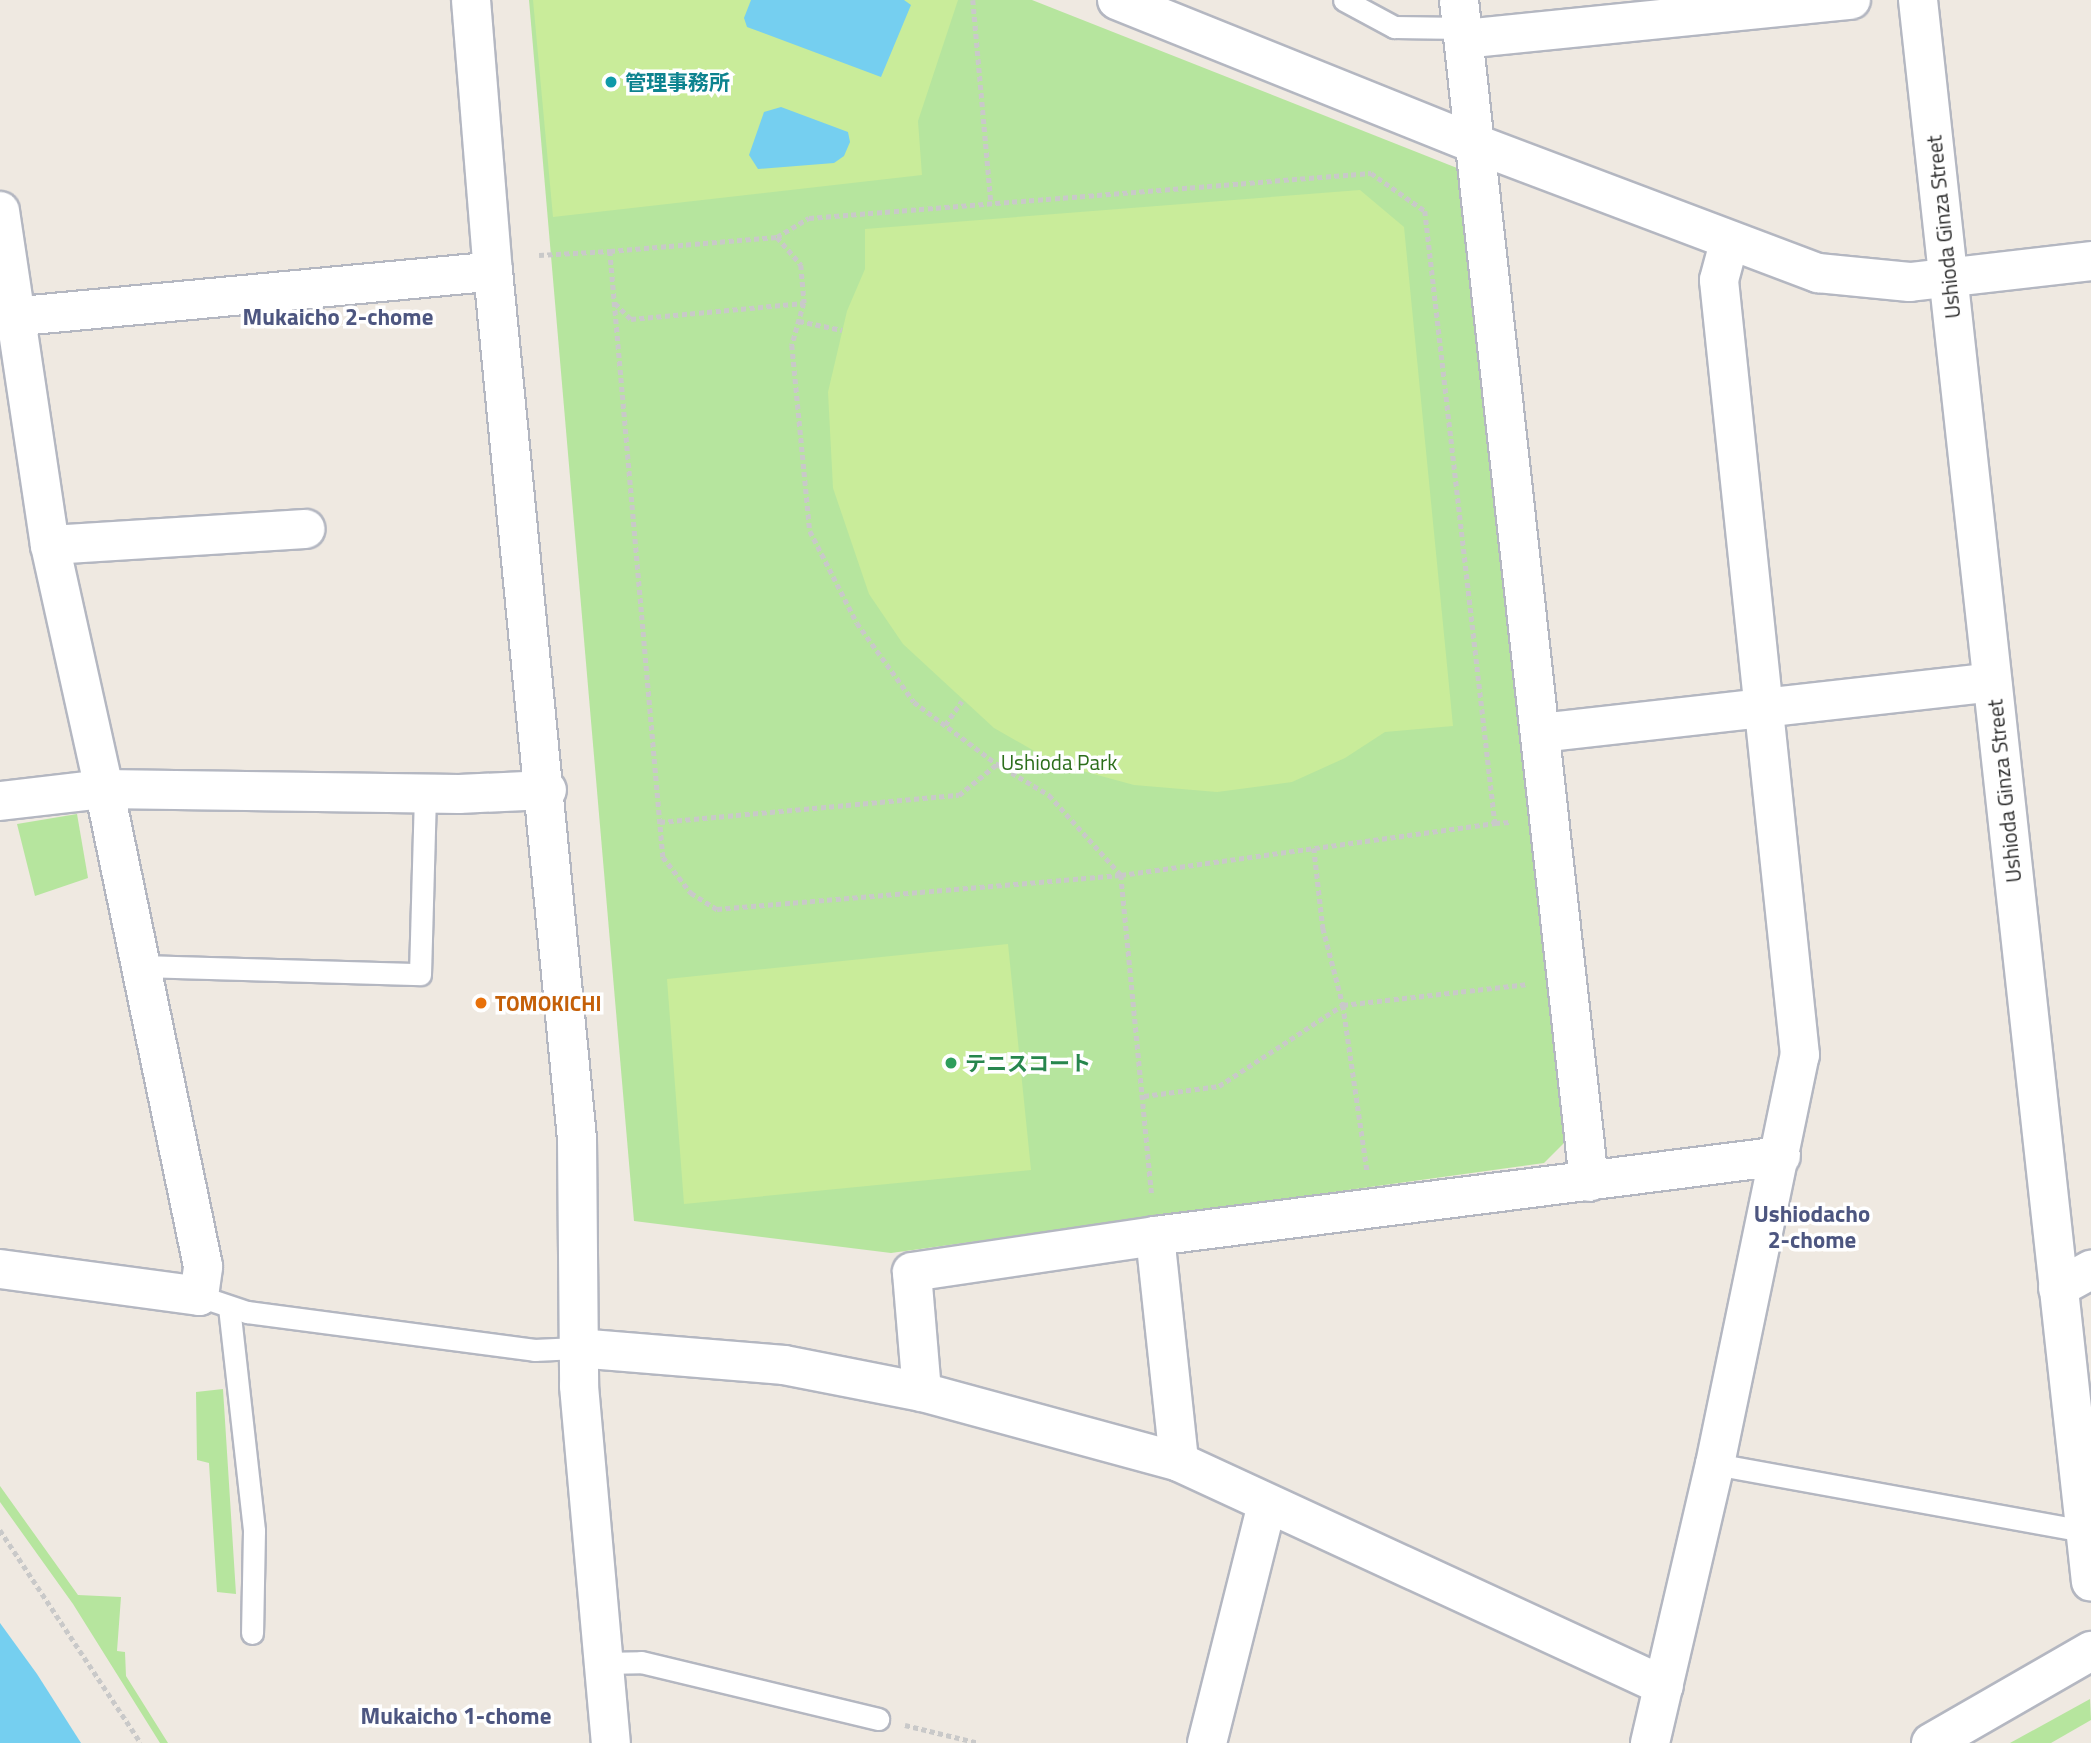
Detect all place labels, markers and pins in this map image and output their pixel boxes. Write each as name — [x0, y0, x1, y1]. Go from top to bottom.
place label: 管理事務所 — [625, 69, 730, 95]
marker: 管理事務所 — [603, 74, 619, 90]
place label: TOMOKICHI — [495, 990, 601, 1016]
marker: TOMOKICHI — [473, 995, 489, 1011]
place label: テニスコート — [965, 1050, 1091, 1076]
marker: テニスコート — [943, 1055, 959, 1071]

